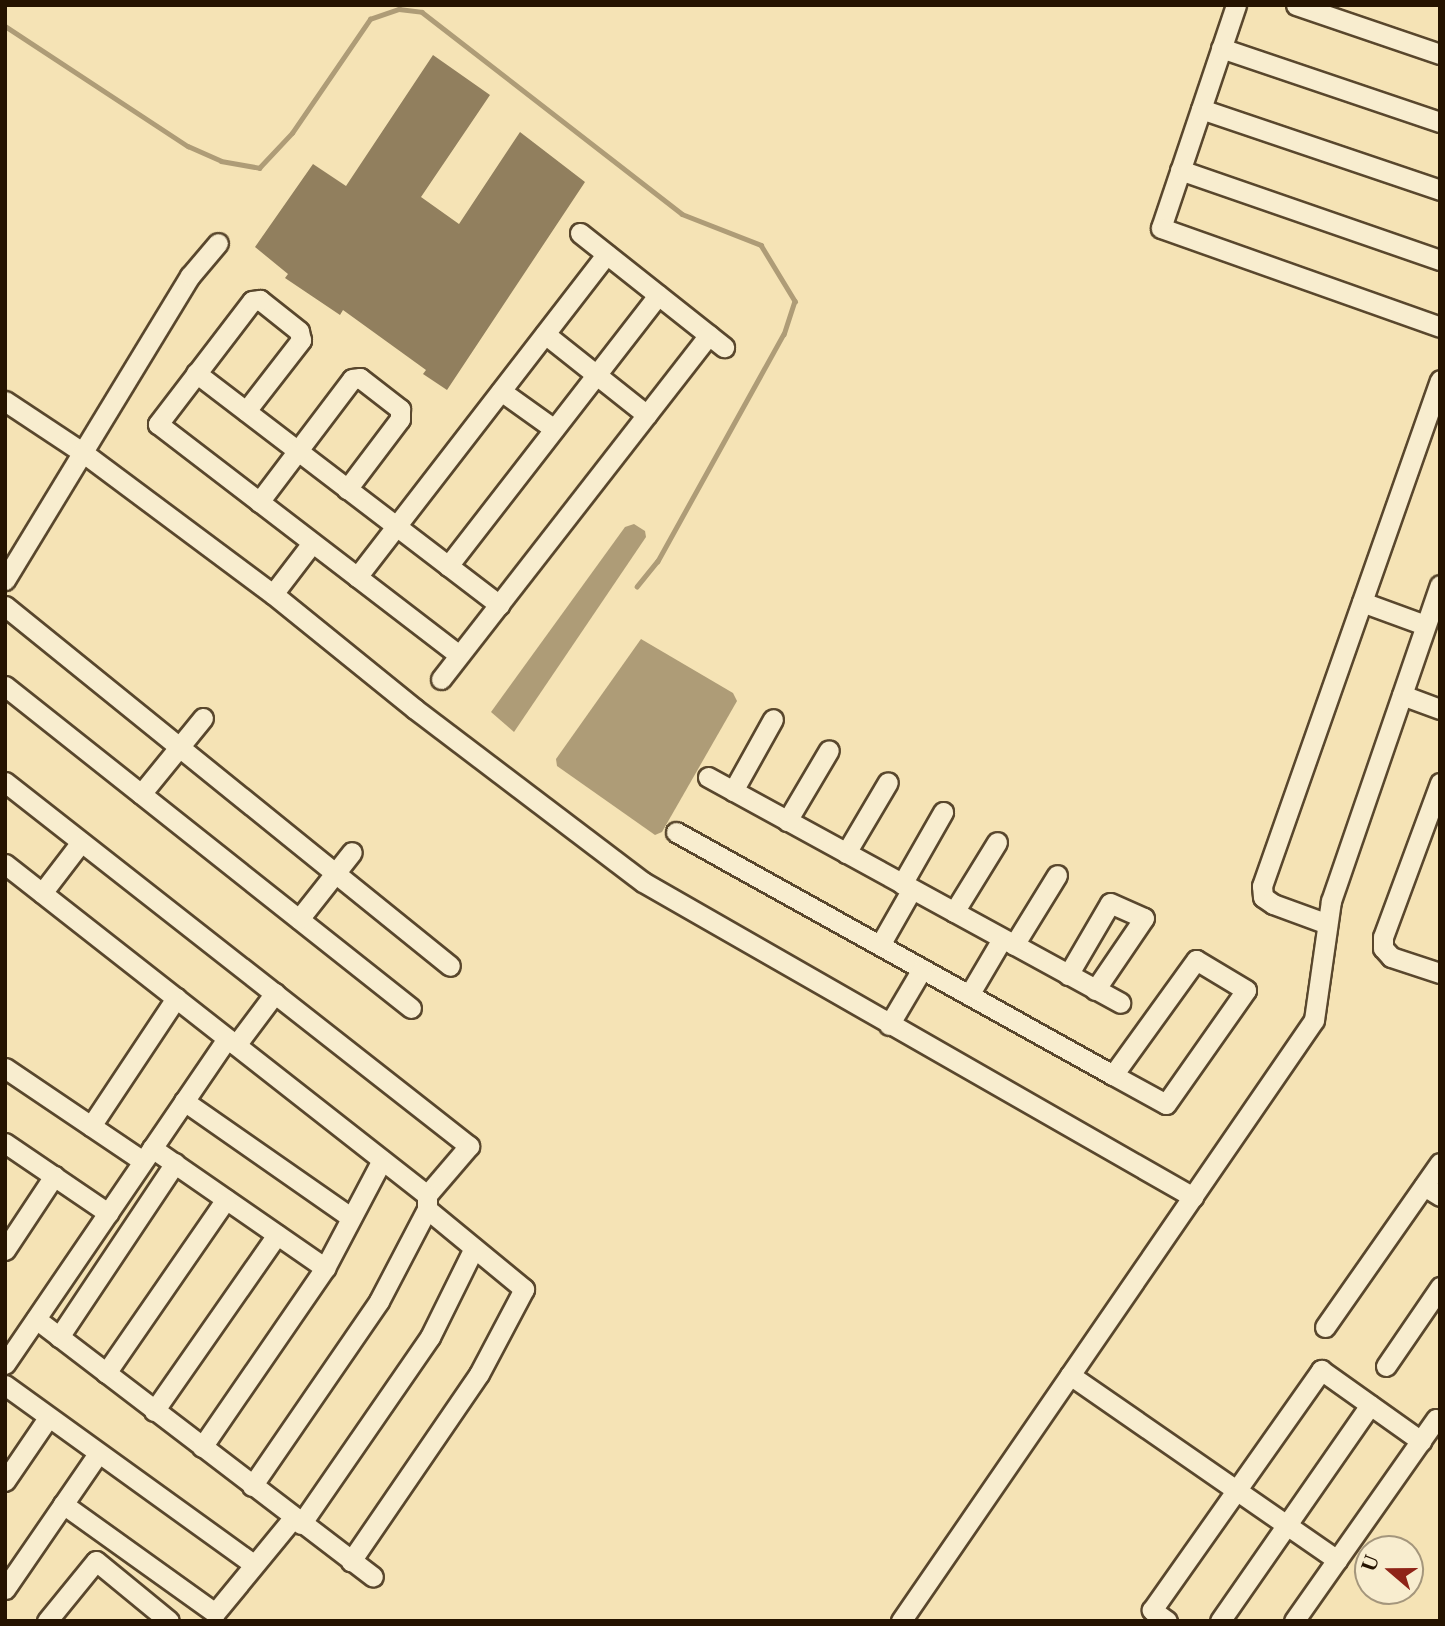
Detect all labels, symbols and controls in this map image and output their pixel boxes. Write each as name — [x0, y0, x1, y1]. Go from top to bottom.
north arrow — [1354, 1535, 1424, 1605]
text: U — [1357, 1552, 1384, 1575]

